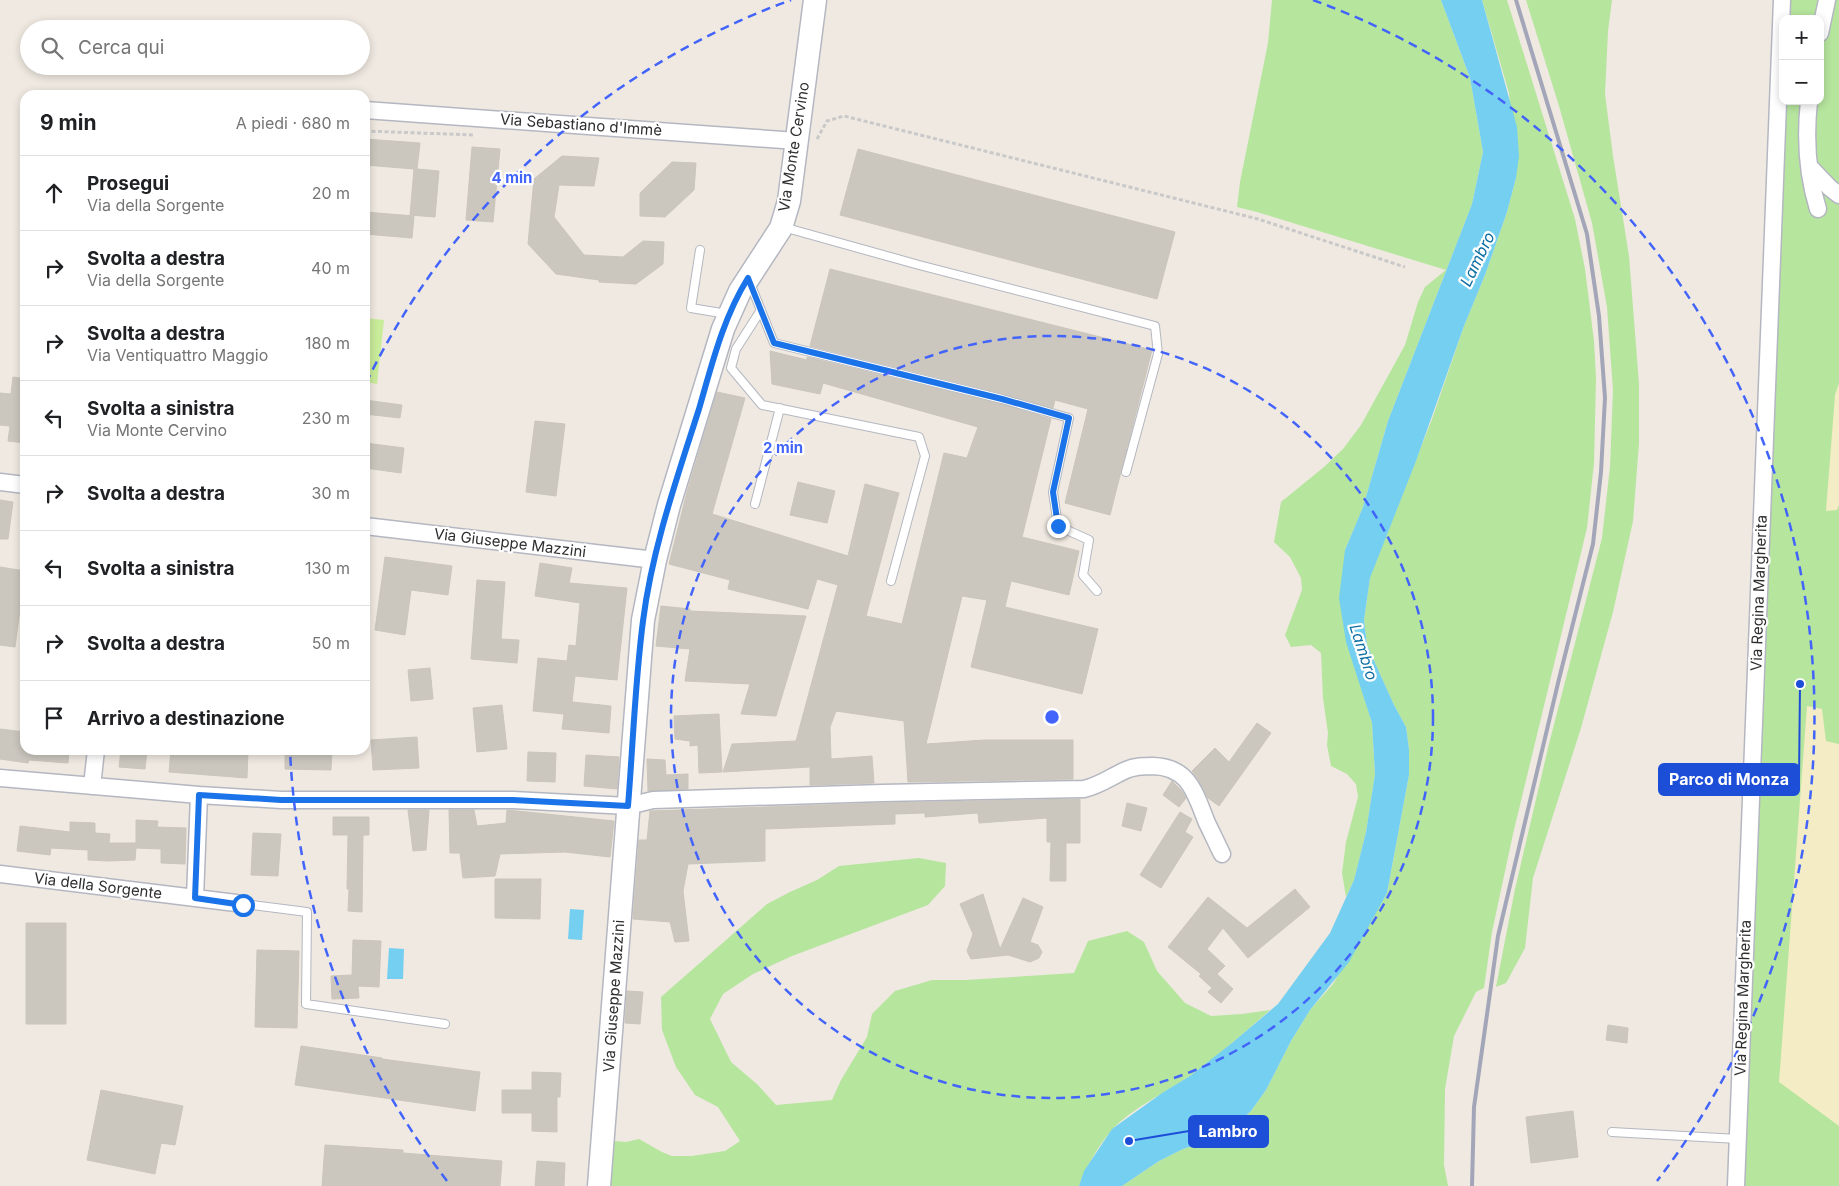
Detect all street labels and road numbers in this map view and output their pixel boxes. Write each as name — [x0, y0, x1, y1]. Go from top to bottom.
street label: Via Monte Cervino — [774, 81, 813, 213]
street label: Via Sebastiano d'Immè — [499, 109, 663, 140]
street label: Via Regina Margherita — [1746, 515, 1771, 671]
street label: Via Giuseppe Mazzini — [433, 524, 587, 561]
street label: Via della Sorgente — [33, 868, 163, 903]
street label: Via Giuseppe Mazzini — [599, 919, 628, 1073]
street label: Via Regina Margherita — [1730, 920, 1755, 1076]

